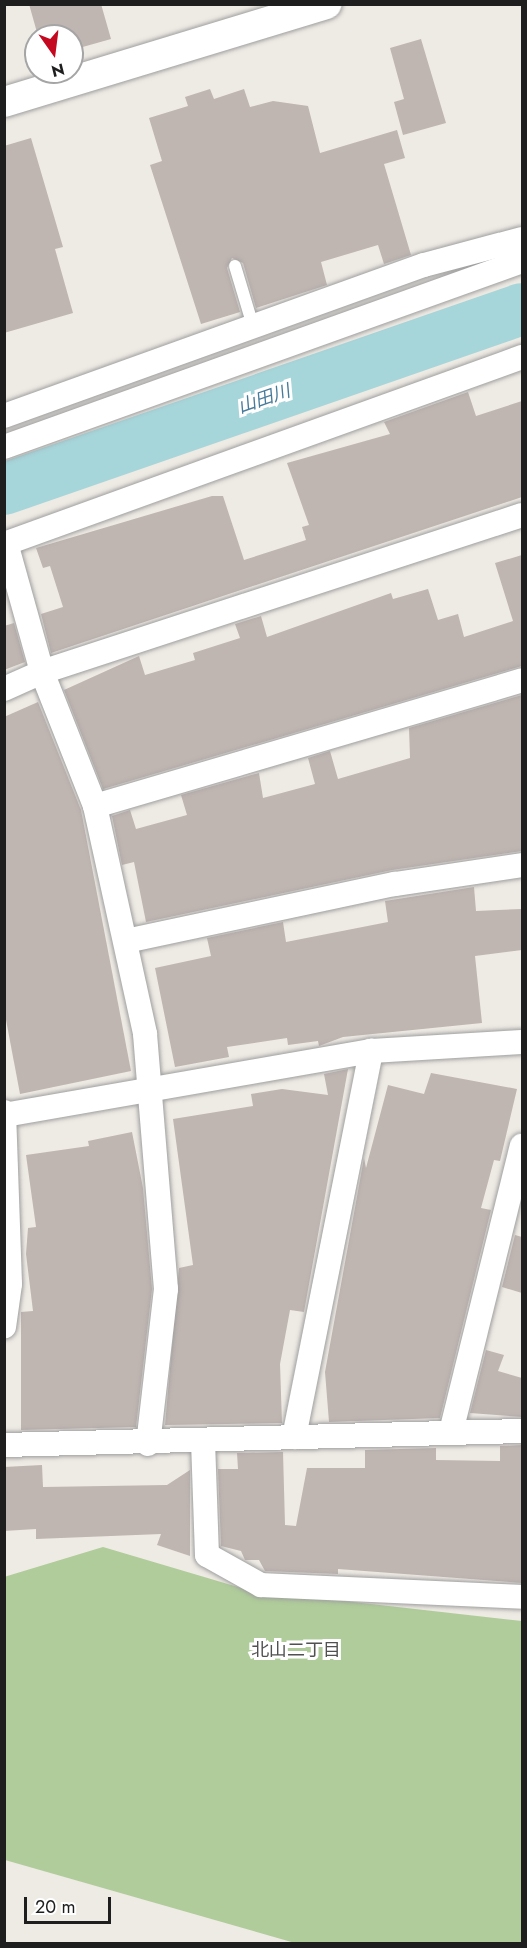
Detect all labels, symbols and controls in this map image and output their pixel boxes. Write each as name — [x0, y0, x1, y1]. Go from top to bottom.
north arrow — [24, 24, 84, 84]
text: N — [49, 57, 67, 83]
water label: 山田川 — [235, 380, 293, 418]
district label: 北山二丁目 — [251, 1639, 341, 1661]
scale bar — [27, 1885, 114, 1923]
text: 20 m — [35, 1894, 75, 1920]

